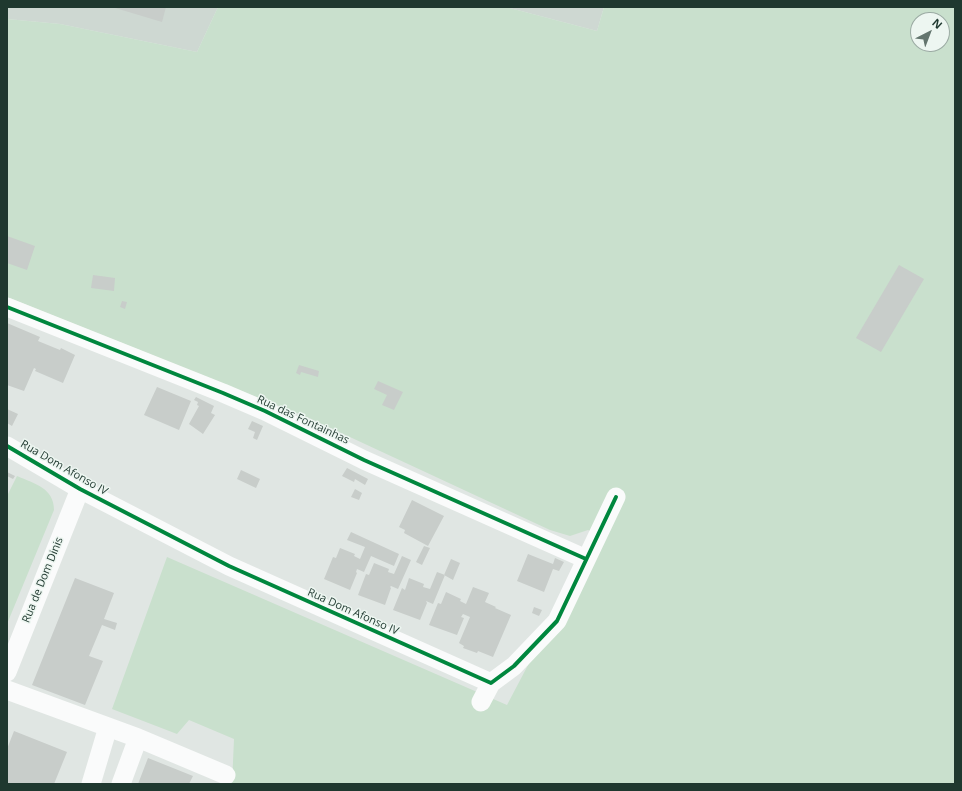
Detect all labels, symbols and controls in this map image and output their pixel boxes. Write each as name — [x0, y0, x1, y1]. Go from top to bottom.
north arrow — [910, 12, 950, 52]
text: N — [929, 15, 946, 32]
street label: Rua das Fontainhas — [255, 393, 351, 447]
street label: Rua Dom Afonso IV — [18, 438, 110, 498]
street label: Rua de Dom Dinis — [20, 535, 66, 625]
street label: Rua Dom Afonso IV — [305, 586, 401, 638]

